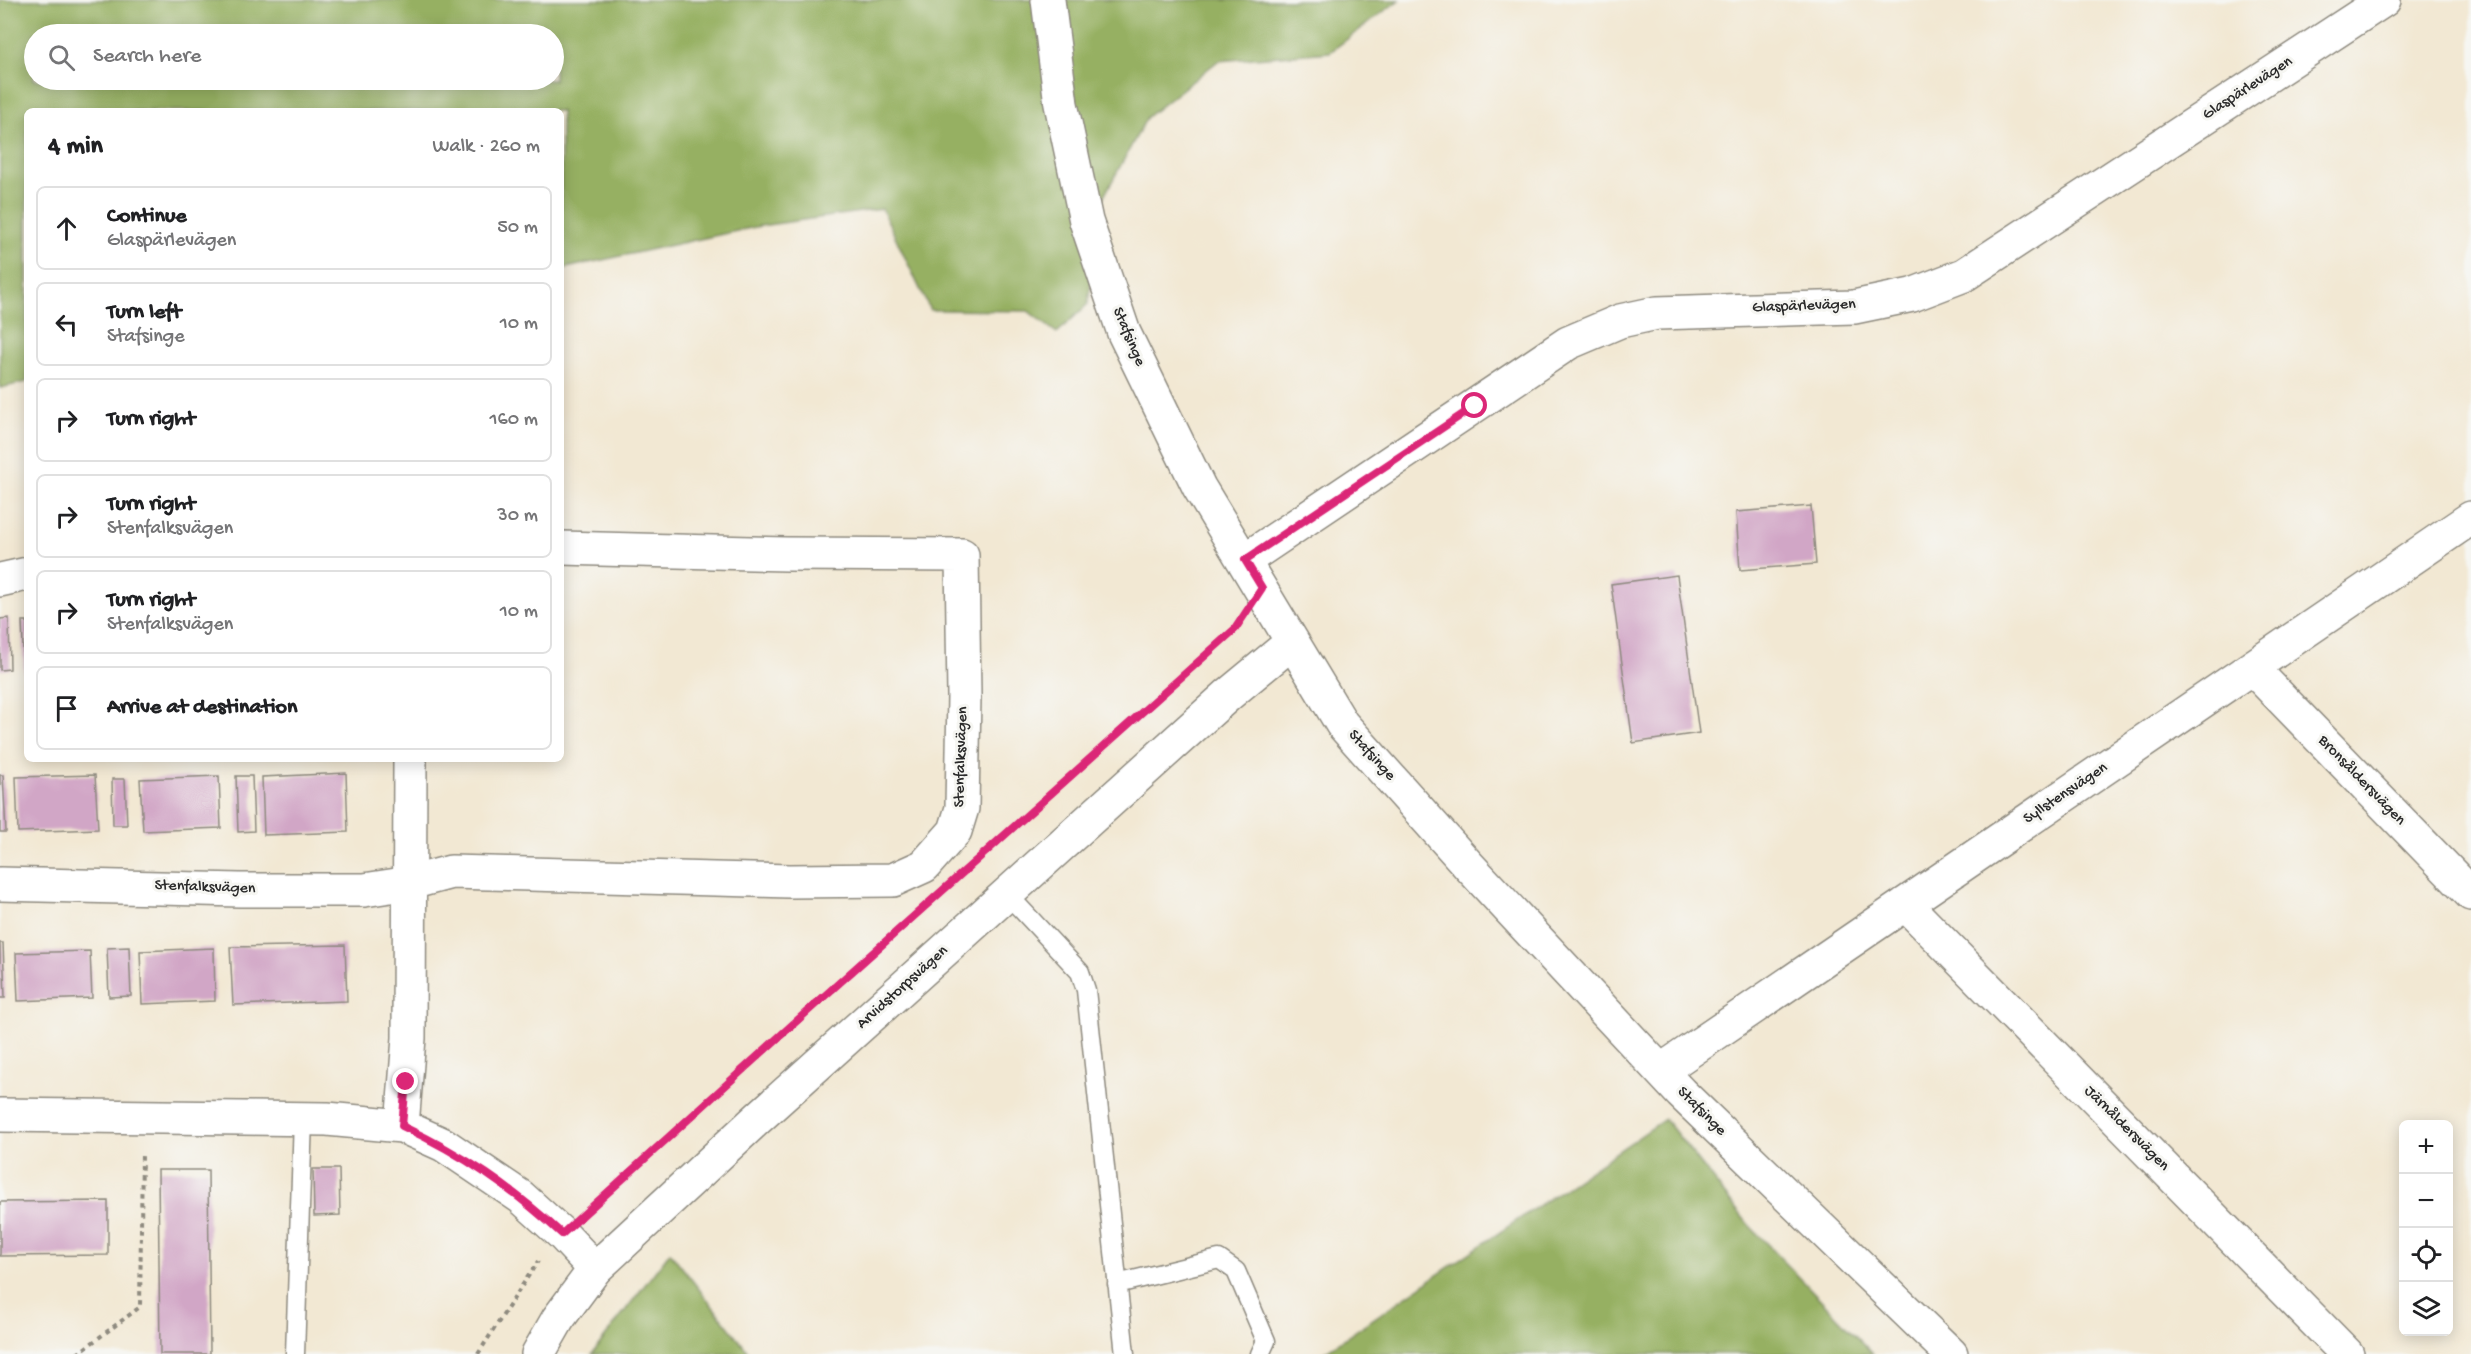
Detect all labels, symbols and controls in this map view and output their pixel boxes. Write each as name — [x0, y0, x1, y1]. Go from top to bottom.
search box — [24, 24, 564, 90]
icon: search — [45, 41, 78, 74]
text: Search here — [93, 44, 201, 70]
street label: Glaspärlevägen — [2199, 53, 2297, 125]
text: 4 min — [48, 132, 103, 163]
text: Walk · 260 m — [433, 136, 540, 159]
text: Continue — [107, 204, 187, 230]
icon: ahead — [50, 212, 83, 245]
text: 50 m — [497, 217, 538, 240]
text: Glaspärlevägen — [107, 230, 236, 253]
street label: Glaspärlevägen — [1752, 296, 1856, 318]
text: Turn left — [107, 300, 181, 326]
street label: Stafsinge — [1107, 305, 1149, 370]
icon: left — [50, 308, 83, 341]
text: 10 m — [500, 313, 538, 336]
text: Stafsinge — [107, 326, 185, 349]
route start — [1461, 392, 1487, 418]
icon: right — [50, 404, 83, 437]
text: Turn right — [107, 407, 195, 433]
text: 160 m — [489, 409, 538, 432]
text: Turn right — [107, 492, 195, 518]
icon: right — [50, 500, 83, 533]
text: 30 m — [497, 505, 538, 528]
text: Stenfalksvägen — [107, 518, 233, 541]
text: Turn right — [107, 588, 195, 614]
icon: right — [50, 596, 83, 629]
text: 10 m — [500, 601, 538, 624]
text: Stenfalksvägen — [107, 614, 233, 637]
icon: arrive — [50, 692, 83, 725]
text: Arrive at destination — [107, 695, 297, 721]
street label: Stenfalksvägen — [951, 706, 973, 808]
street label: Stafsinge — [1343, 727, 1399, 786]
street label: Bronsåldersvägen — [2312, 731, 2409, 830]
street label: Syllstensvägen — [2020, 759, 2112, 829]
street label: Stenfalksvägen — [154, 877, 256, 899]
street label: Arvidstorpsvägen — [854, 942, 953, 1034]
route end — [392, 1068, 418, 1094]
street label: Järnåldersvägen — [2079, 1082, 2173, 1176]
street label: Stafsinge — [1672, 1083, 1730, 1141]
map controls — [2399, 1120, 2453, 1336]
button: + — [2399, 1120, 2453, 1174]
button: − — [2399, 1174, 2453, 1228]
button: locate — [2399, 1228, 2453, 1282]
button: layers — [2399, 1282, 2453, 1336]

